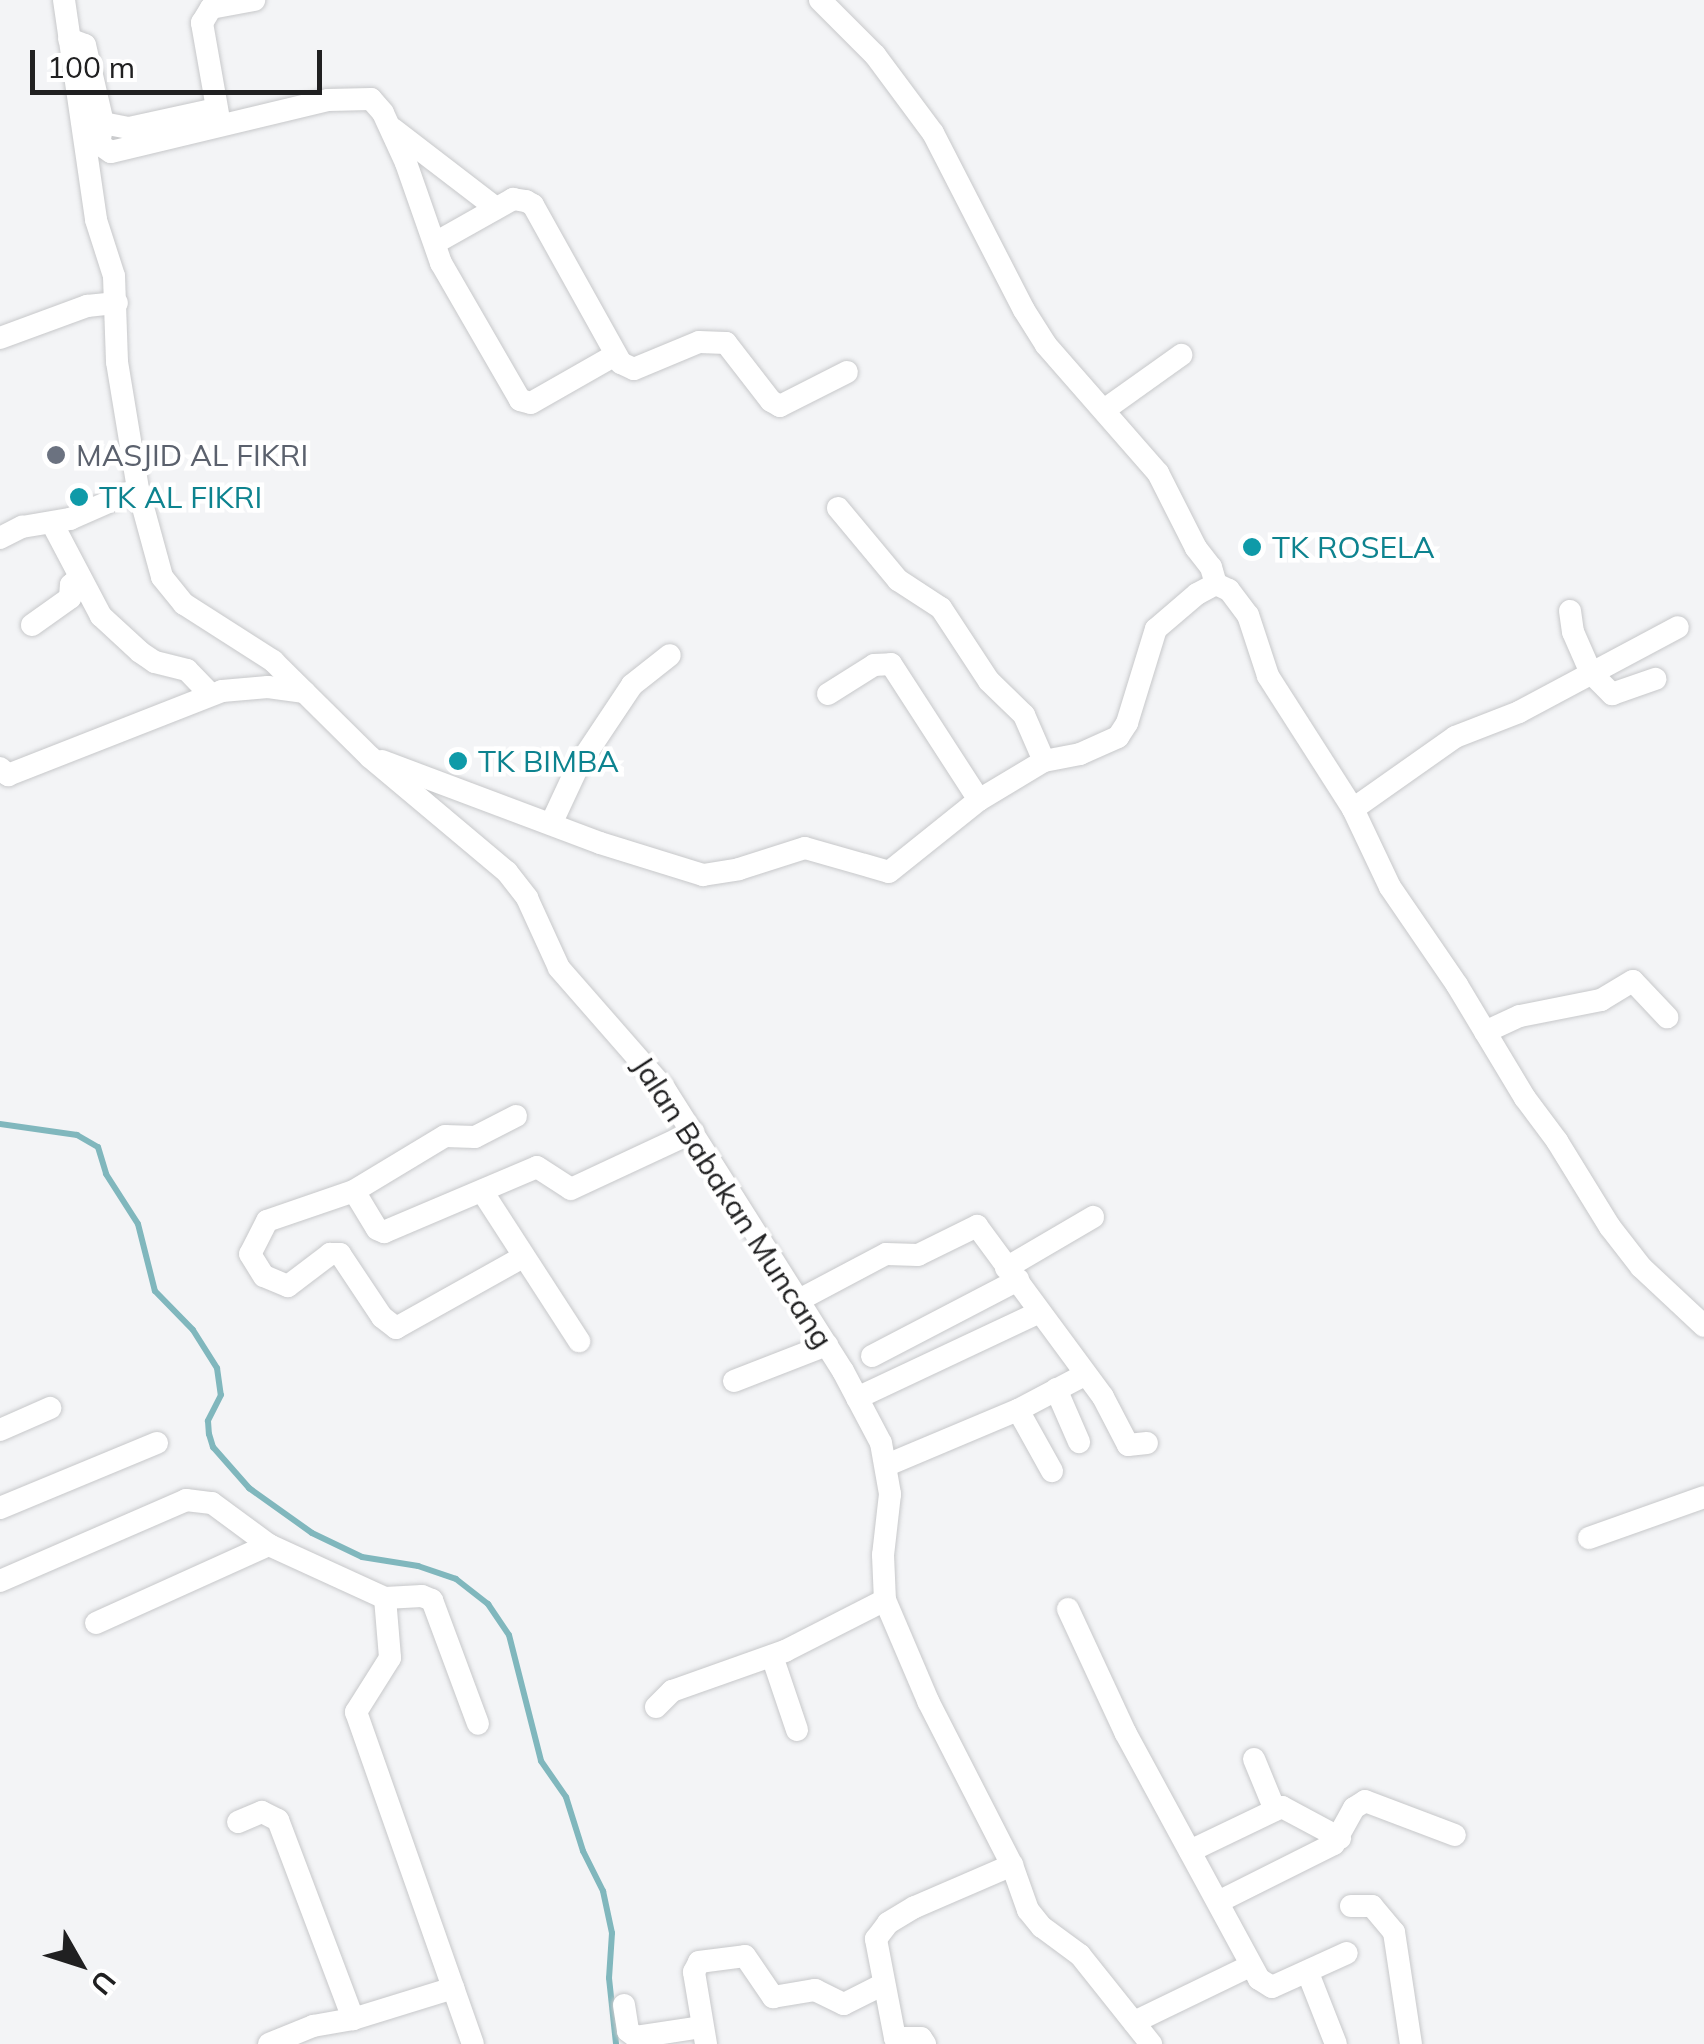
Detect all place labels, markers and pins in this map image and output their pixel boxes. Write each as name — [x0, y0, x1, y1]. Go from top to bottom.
place label: MASJID AL FIKRI — [76, 437, 308, 473]
marker: MASJID AL FIKRI — [45, 444, 67, 466]
place label: TK AL FIKRI — [99, 479, 262, 515]
marker: TK AL FIKRI — [68, 486, 90, 508]
place label: TK ROSELA — [1272, 529, 1435, 565]
marker: TK ROSELA — [1241, 536, 1263, 558]
place label: TK BIMBA — [478, 743, 619, 779]
marker: TK BIMBA — [447, 750, 469, 772]

